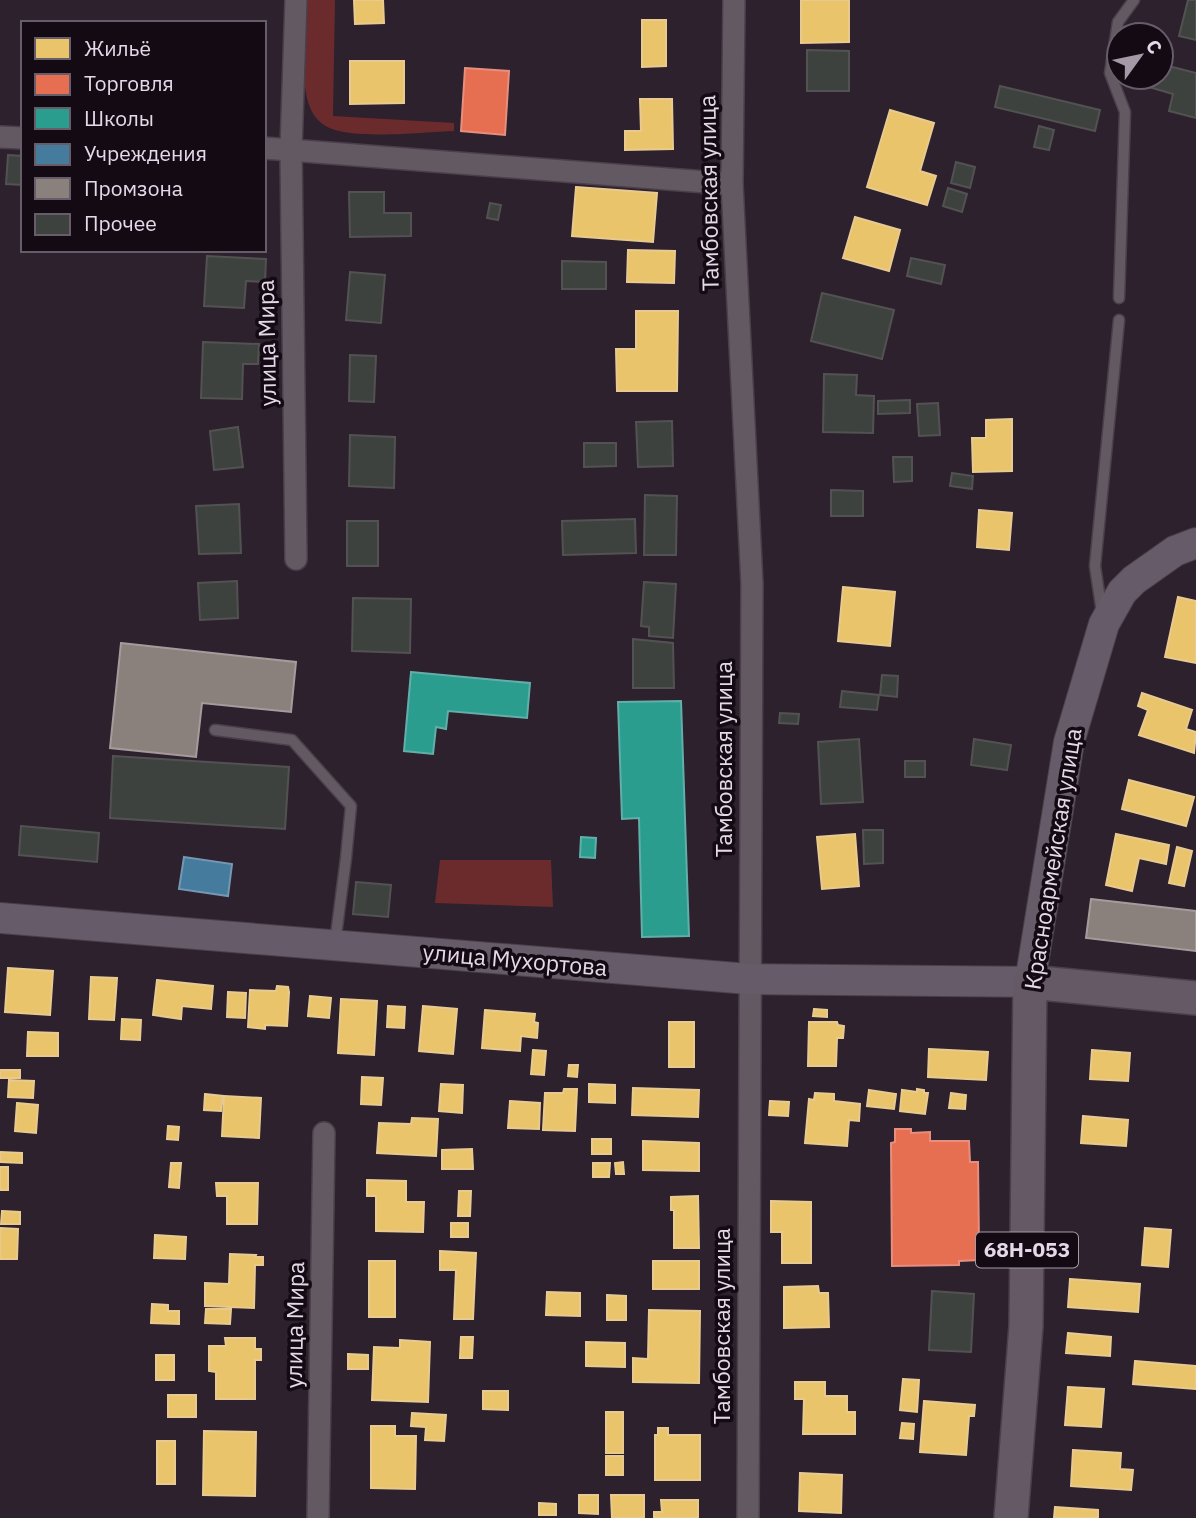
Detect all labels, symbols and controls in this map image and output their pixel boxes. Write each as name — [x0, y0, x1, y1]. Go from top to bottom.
legend — [21, 21, 266, 252]
north arrow — [1105, 21, 1175, 91]
text: Жильё — [84, 34, 151, 62]
text: С — [1141, 35, 1168, 58]
text: Торговля — [84, 69, 174, 97]
street label: Тамбовская улица — [691, 95, 725, 291]
text: Школы — [84, 104, 154, 132]
text: Учреждения — [84, 139, 207, 167]
text: Промзона — [84, 174, 183, 202]
text: Прочее — [84, 209, 157, 237]
street label: улица Мира — [250, 279, 282, 407]
street label: Тамбовская улица — [708, 661, 738, 857]
street label: Красноармейская улица — [1017, 726, 1088, 992]
street label: улица Мухортова — [422, 936, 609, 982]
street label: Тамбовская улица — [706, 1228, 736, 1424]
road number: 68Н-053 — [976, 1232, 1078, 1268]
street label: улица Мира — [278, 1261, 310, 1389]

